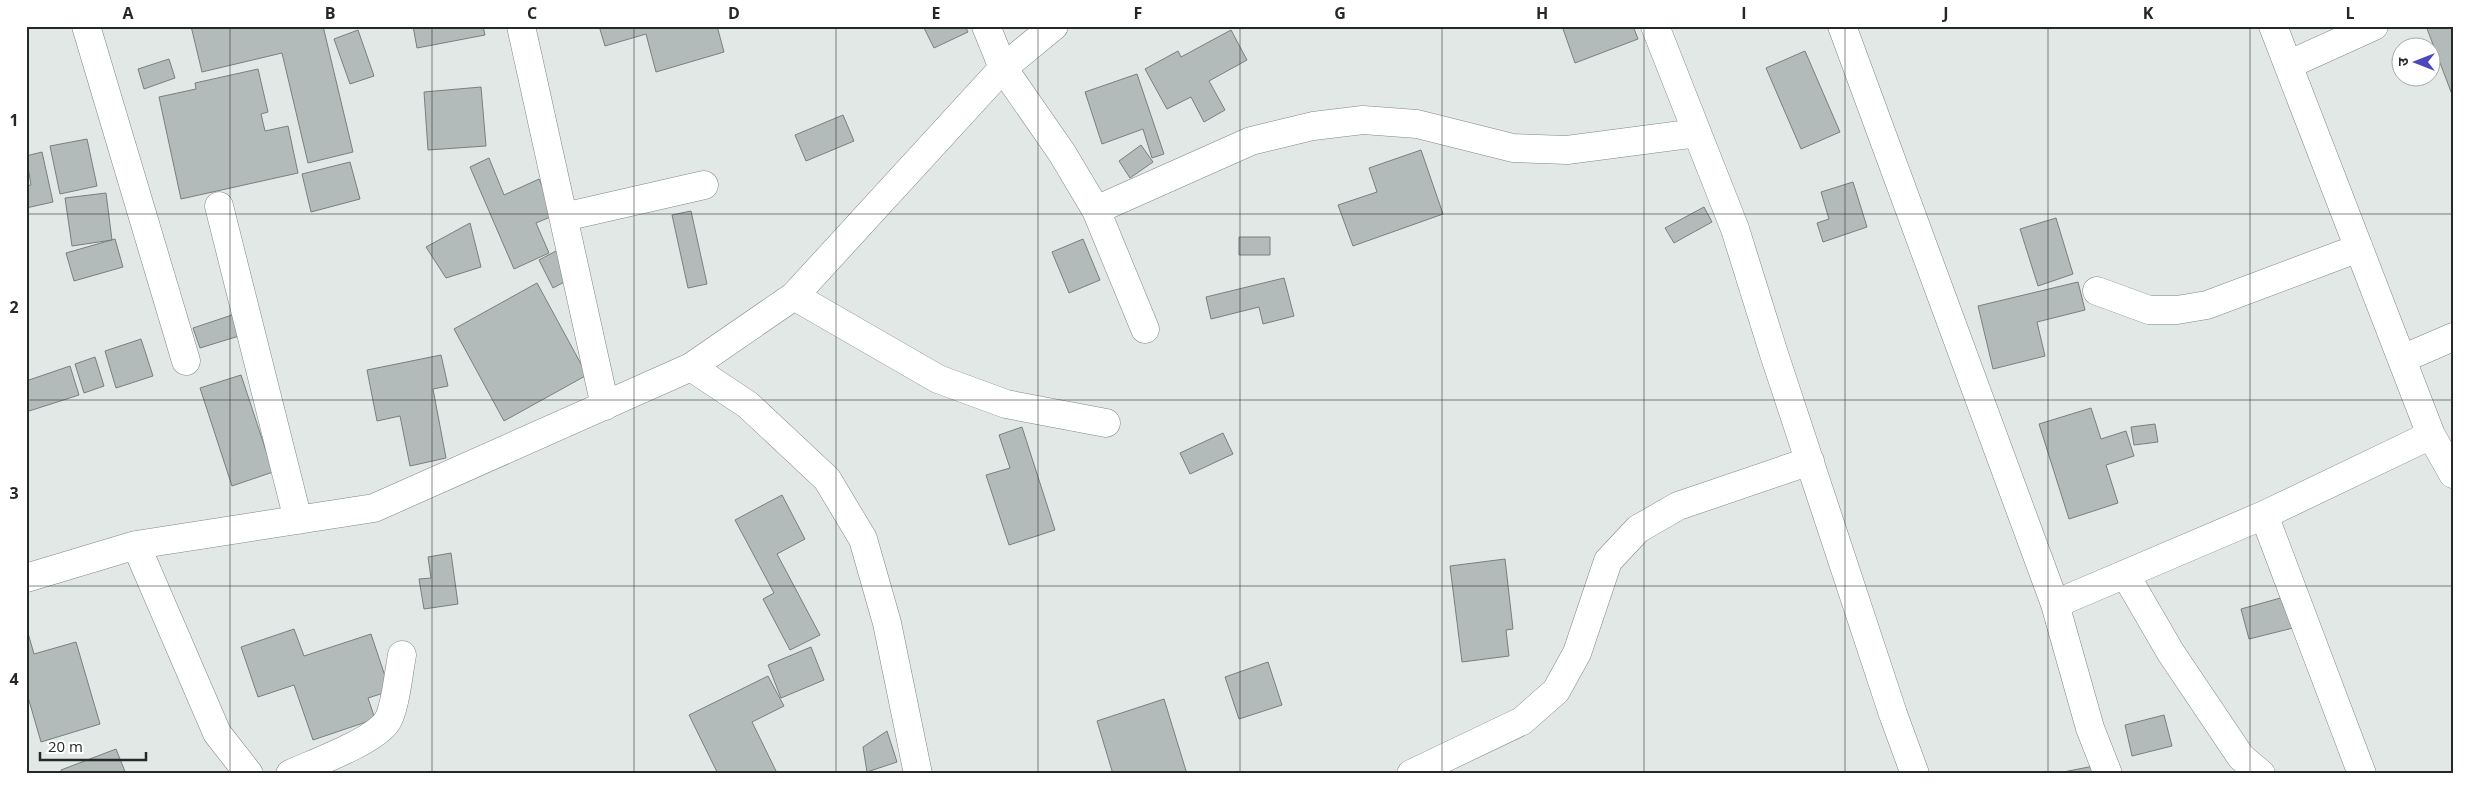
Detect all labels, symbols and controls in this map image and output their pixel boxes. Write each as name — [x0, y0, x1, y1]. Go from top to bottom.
text: A — [122, 2, 134, 24]
text: B — [325, 2, 335, 24]
text: C — [527, 2, 537, 24]
text: D — [728, 2, 740, 24]
text: E — [932, 2, 941, 24]
text: F — [1134, 2, 1142, 24]
text: G — [1334, 2, 1346, 24]
text: H — [1536, 2, 1548, 24]
text: I — [1741, 2, 1747, 24]
text: J — [1941, 2, 1949, 24]
text: K — [2143, 2, 2154, 24]
text: L — [2345, 2, 2355, 24]
north arrow — [2392, 38, 2442, 88]
text: उ — [2393, 57, 2412, 66]
text: 1 — [9, 109, 19, 131]
text: 2 — [9, 296, 19, 318]
text: 3 — [9, 482, 19, 504]
text: 4 — [9, 668, 19, 690]
scale bar — [40, 730, 146, 762]
text: 20 m — [48, 736, 83, 756]

